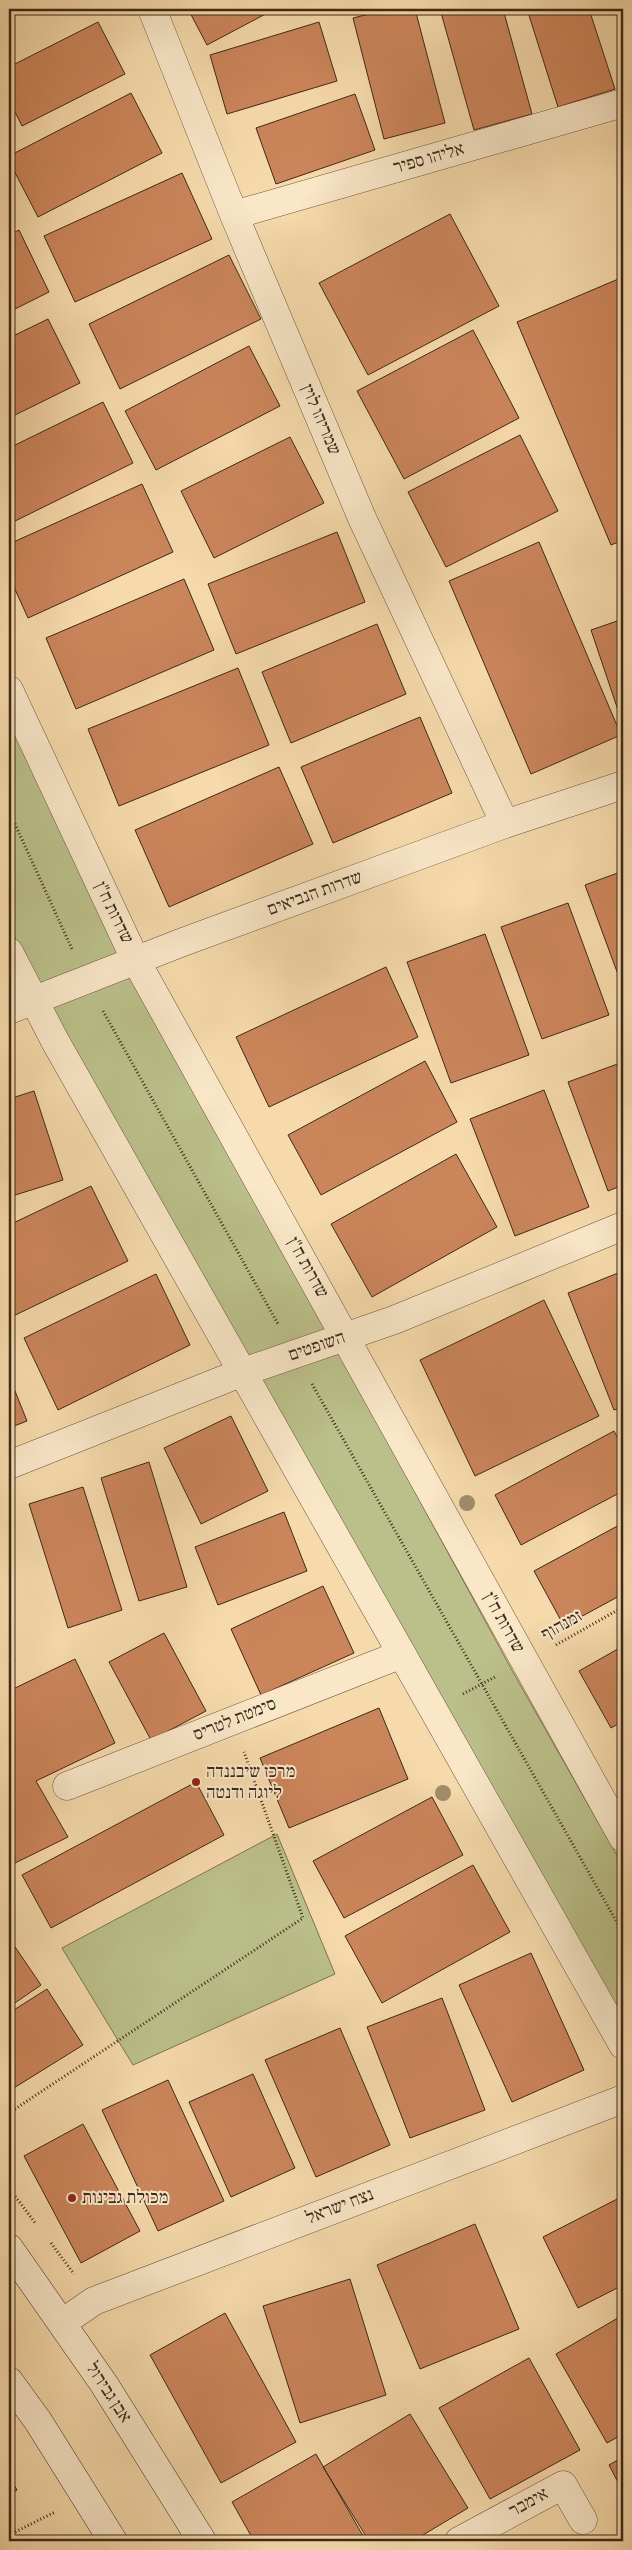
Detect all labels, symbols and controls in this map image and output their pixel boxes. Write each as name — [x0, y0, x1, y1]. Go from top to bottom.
street label: אליהו ספיר — [391, 137, 467, 181]
street label: שמריהו לוין — [294, 381, 346, 459]
street label: שדרות הנביאים — [264, 865, 366, 923]
street label: שדרות ח"ן — [87, 878, 139, 948]
street label: שדרות ח"ן — [280, 1233, 334, 1303]
street label: השופטים — [285, 1326, 349, 1368]
street label: שדרות ח"ן — [476, 1588, 530, 1658]
street label: זמנהוף — [537, 1605, 587, 1647]
street label: סימטת לטריס — [190, 1692, 280, 1748]
place label: מרכז שיבננדה ליוגה ודנטה — [206, 1760, 295, 1806]
marker: מרכז שיבננדה ליוגה ודנטה — [190, 1776, 202, 1788]
street label: נצח ישראל — [302, 2183, 378, 2231]
place label: מכולת גבינות — [82, 2186, 168, 2211]
marker: מכולת גבינות — [66, 2192, 78, 2204]
street label: אבן גבירול — [79, 2358, 137, 2428]
street label: אימבר — [505, 2482, 553, 2524]

